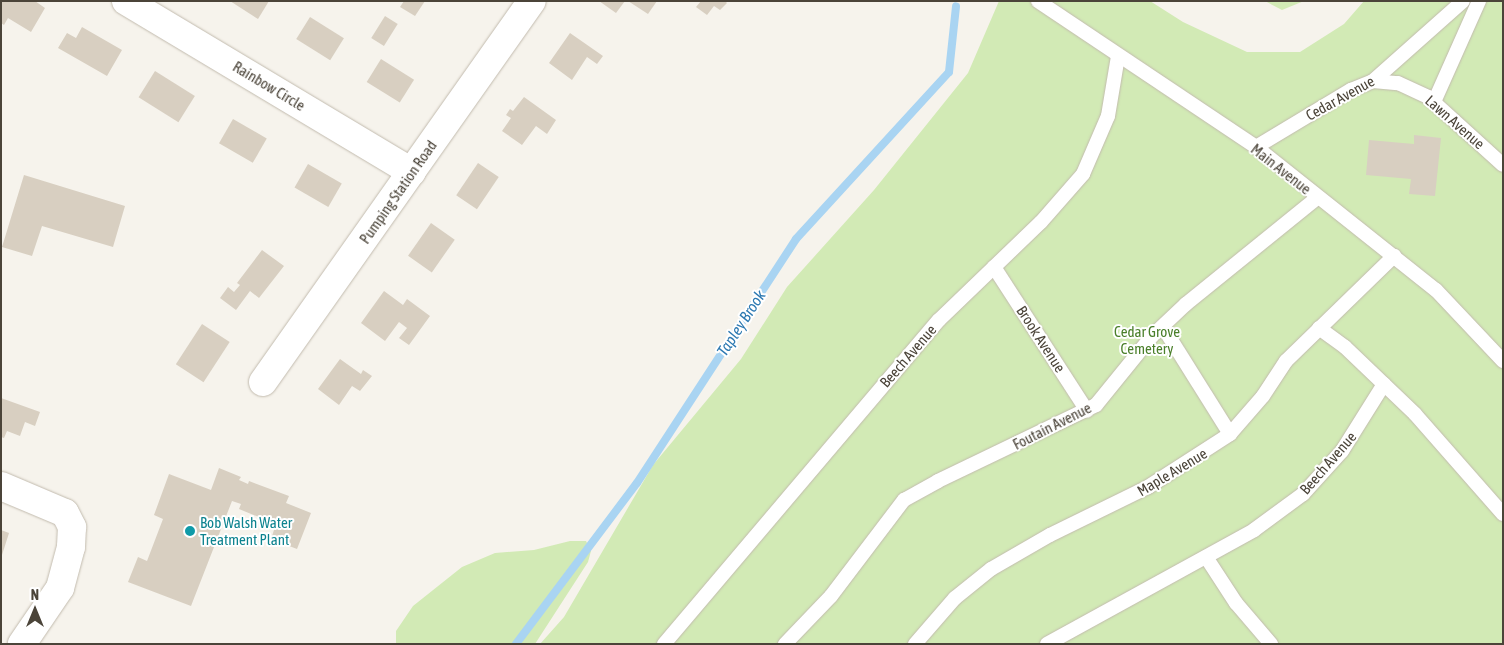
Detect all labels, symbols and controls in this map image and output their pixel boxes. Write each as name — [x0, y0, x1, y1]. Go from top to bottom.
street label: Rainbow Circle — [230, 57, 308, 115]
street label: Cedar Avenue — [1303, 72, 1377, 124]
street label: Lawn Avenue — [1422, 91, 1488, 153]
street label: Pumping Station Road — [356, 137, 440, 247]
street label: Main Avenue — [1247, 140, 1315, 198]
water label: Tapley Brook — [713, 286, 769, 360]
street label: Brook Avenue — [1013, 302, 1069, 376]
street label: Beech Avenue — [876, 321, 940, 391]
park label: Cedar Grove Cemetery — [1114, 322, 1180, 357]
street label: Foutain Avenue — [1010, 399, 1094, 453]
street label: Beech Avenue — [1296, 428, 1360, 498]
street label: Maple Avenue — [1134, 444, 1210, 500]
place label: Bob Walsh Water Treatment Plant — [200, 513, 292, 548]
marker: Bob Walsh Water Treatment Plant — [184, 525, 196, 537]
north arrow — [10, 585, 60, 635]
text: N — [31, 587, 39, 603]

